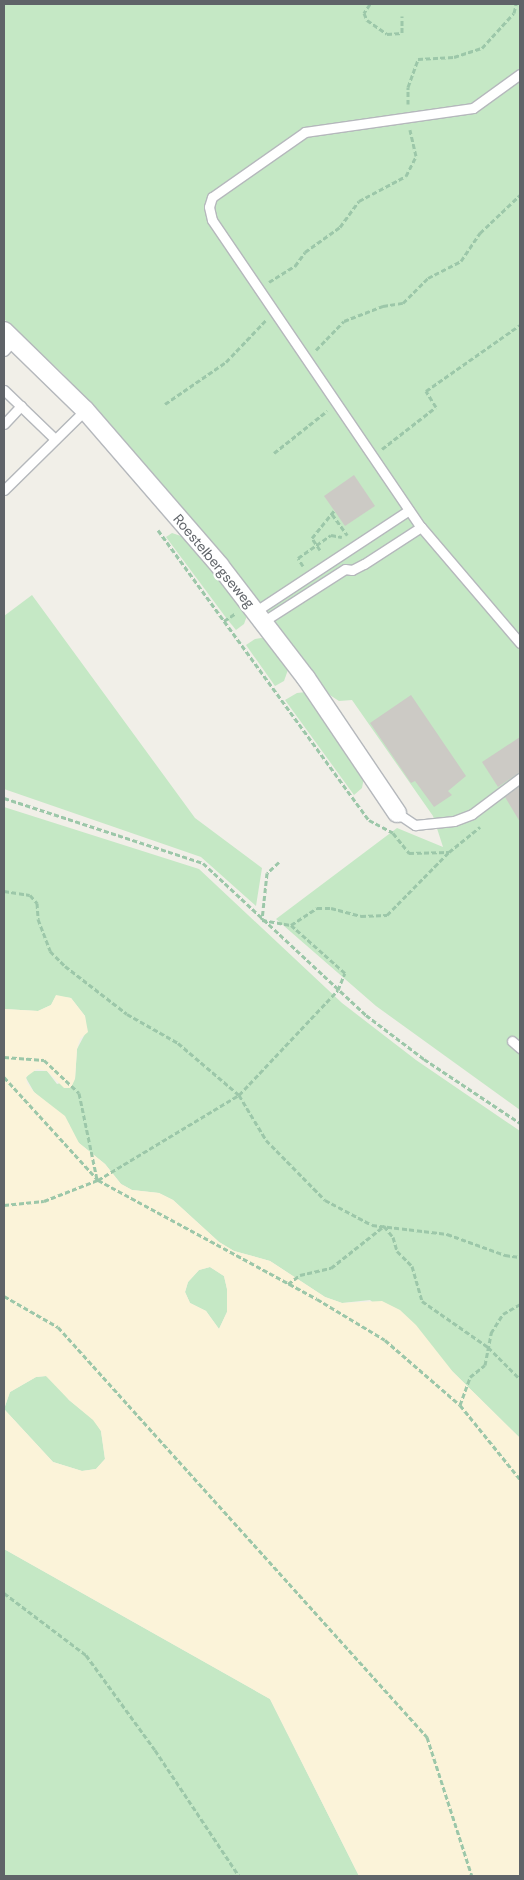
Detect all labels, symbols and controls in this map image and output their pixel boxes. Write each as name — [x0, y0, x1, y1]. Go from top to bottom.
street label: Roestelbergseweg — [170, 511, 258, 611]

